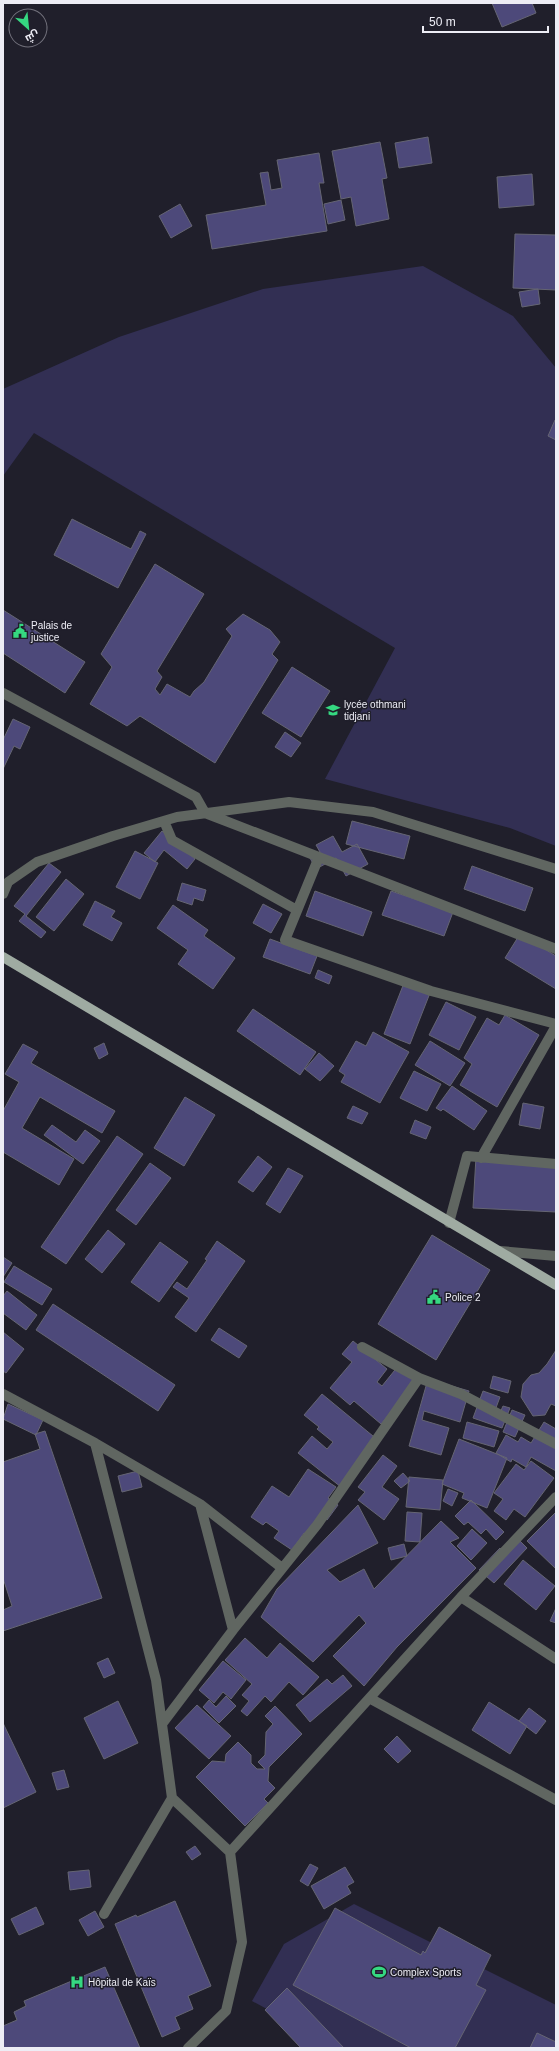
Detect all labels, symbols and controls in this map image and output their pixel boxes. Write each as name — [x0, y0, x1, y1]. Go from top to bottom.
north arrow — [8, 8, 48, 48]
scale bar — [423, 8, 548, 34]
text: 50 m — [429, 15, 456, 29]
text: ش — [23, 27, 42, 45]
place label: Palais de justice — [30, 620, 73, 643]
public building icon: Palais de justice — [12, 623, 28, 639]
place label: lycée othmani tidjani — [344, 699, 406, 722]
school or university icon: lycée othmani tidjani — [325, 702, 341, 718]
public building icon: Police 2 — [426, 1289, 442, 1305]
place label: Police 2 — [445, 1292, 481, 1303]
sports icon: Complex Sports — [371, 1964, 387, 1980]
place label: Complex Sports — [390, 1967, 461, 1978]
hospital icon: Hôpital de Kaïs — [69, 1974, 85, 1990]
place label: Hôpital de Kaïs — [88, 1977, 156, 1988]

